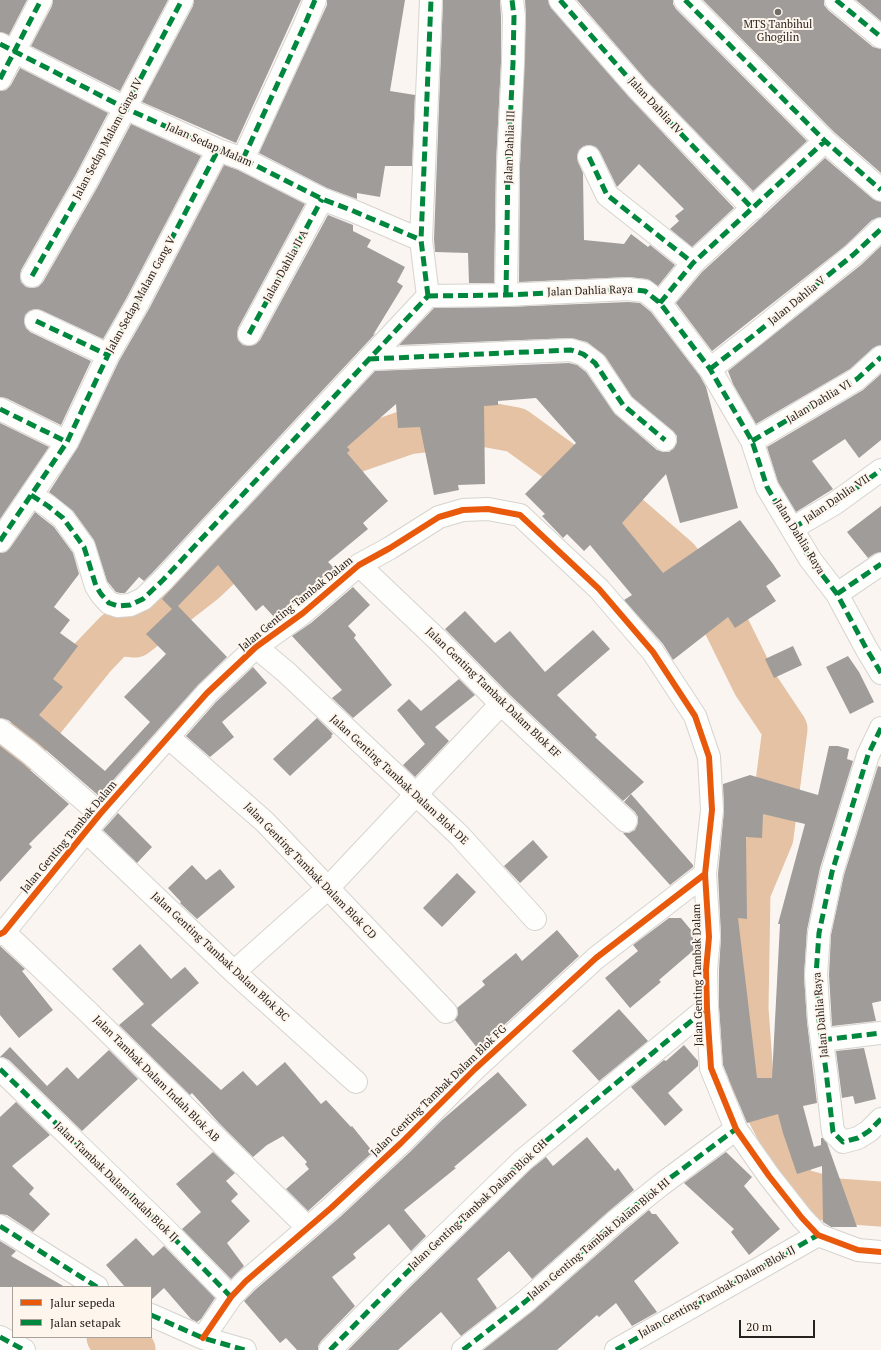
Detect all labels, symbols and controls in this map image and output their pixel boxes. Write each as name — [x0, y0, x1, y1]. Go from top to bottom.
marker: MTS Tanbihul Ghogilin — [773, 7, 783, 17]
place label: MTS Tanbihul Ghogilin — [744, 18, 812, 44]
street label: Jalan Dahlia IV — [625, 75, 685, 137]
street label: Jalan Sedap Malam Gang IV — [70, 76, 146, 202]
street label: Jalan Dahlia III — [502, 110, 518, 184]
street label: Jalan Sedap Malam — [164, 120, 254, 170]
street label: Jalan Dahlia II A — [261, 228, 311, 304]
street label: Jalan Sedap Malam Gang V — [103, 234, 179, 356]
street label: Jalan Dahlia V — [766, 274, 828, 328]
street label: Jalan Dahlia Raya — [547, 283, 633, 299]
street label: Jalan Dahlia VI — [784, 377, 854, 427]
street label: Jalan Dahlia VII — [801, 472, 873, 526]
street label: Jalan Dahlia Raya — [771, 497, 827, 577]
street label: Jalan Genting Tambak Dalam — [236, 554, 356, 654]
street label: Jalan Genting Tambak Dalam Blok EF — [423, 625, 563, 761]
street label: Jalan Genting Tambak Dalam Blok DE — [327, 712, 471, 848]
street label: Jalan Genting Tambak Dalam — [18, 778, 120, 896]
street label: Jalan Genting Tambak Dalam Blok CD — [241, 800, 379, 942]
street label: Jalan Genting Tambak Dalam Blok BC — [148, 890, 292, 1024]
street label: Jalan Genting Tambak Dalam — [690, 904, 706, 1046]
street label: Jalan Dahlia Raya — [811, 972, 831, 1058]
street label: Jalan Tambak Dalam Indah Blok AB — [90, 1013, 222, 1145]
street label: Jalan Genting Tambak Dalam Blok FG — [369, 1023, 509, 1159]
street label: Jalan Tambak Dalam Indah Blok IJ — [52, 1119, 180, 1245]
street label: Jalan Genting Tambak Dalam Blok GH — [406, 1137, 550, 1273]
street label: Jalan Genting Tambak Dalam Blok HI — [525, 1176, 673, 1302]
street label: Jalan Genting Tambak Dalam Blok IJ — [636, 1243, 798, 1341]
legend — [12, 1286, 152, 1338]
text: Jalur sepeda — [50, 1295, 115, 1310]
scale bar — [741, 1312, 817, 1338]
text: Jalan setapak — [50, 1315, 121, 1330]
text: 20 m — [746, 1319, 772, 1334]

